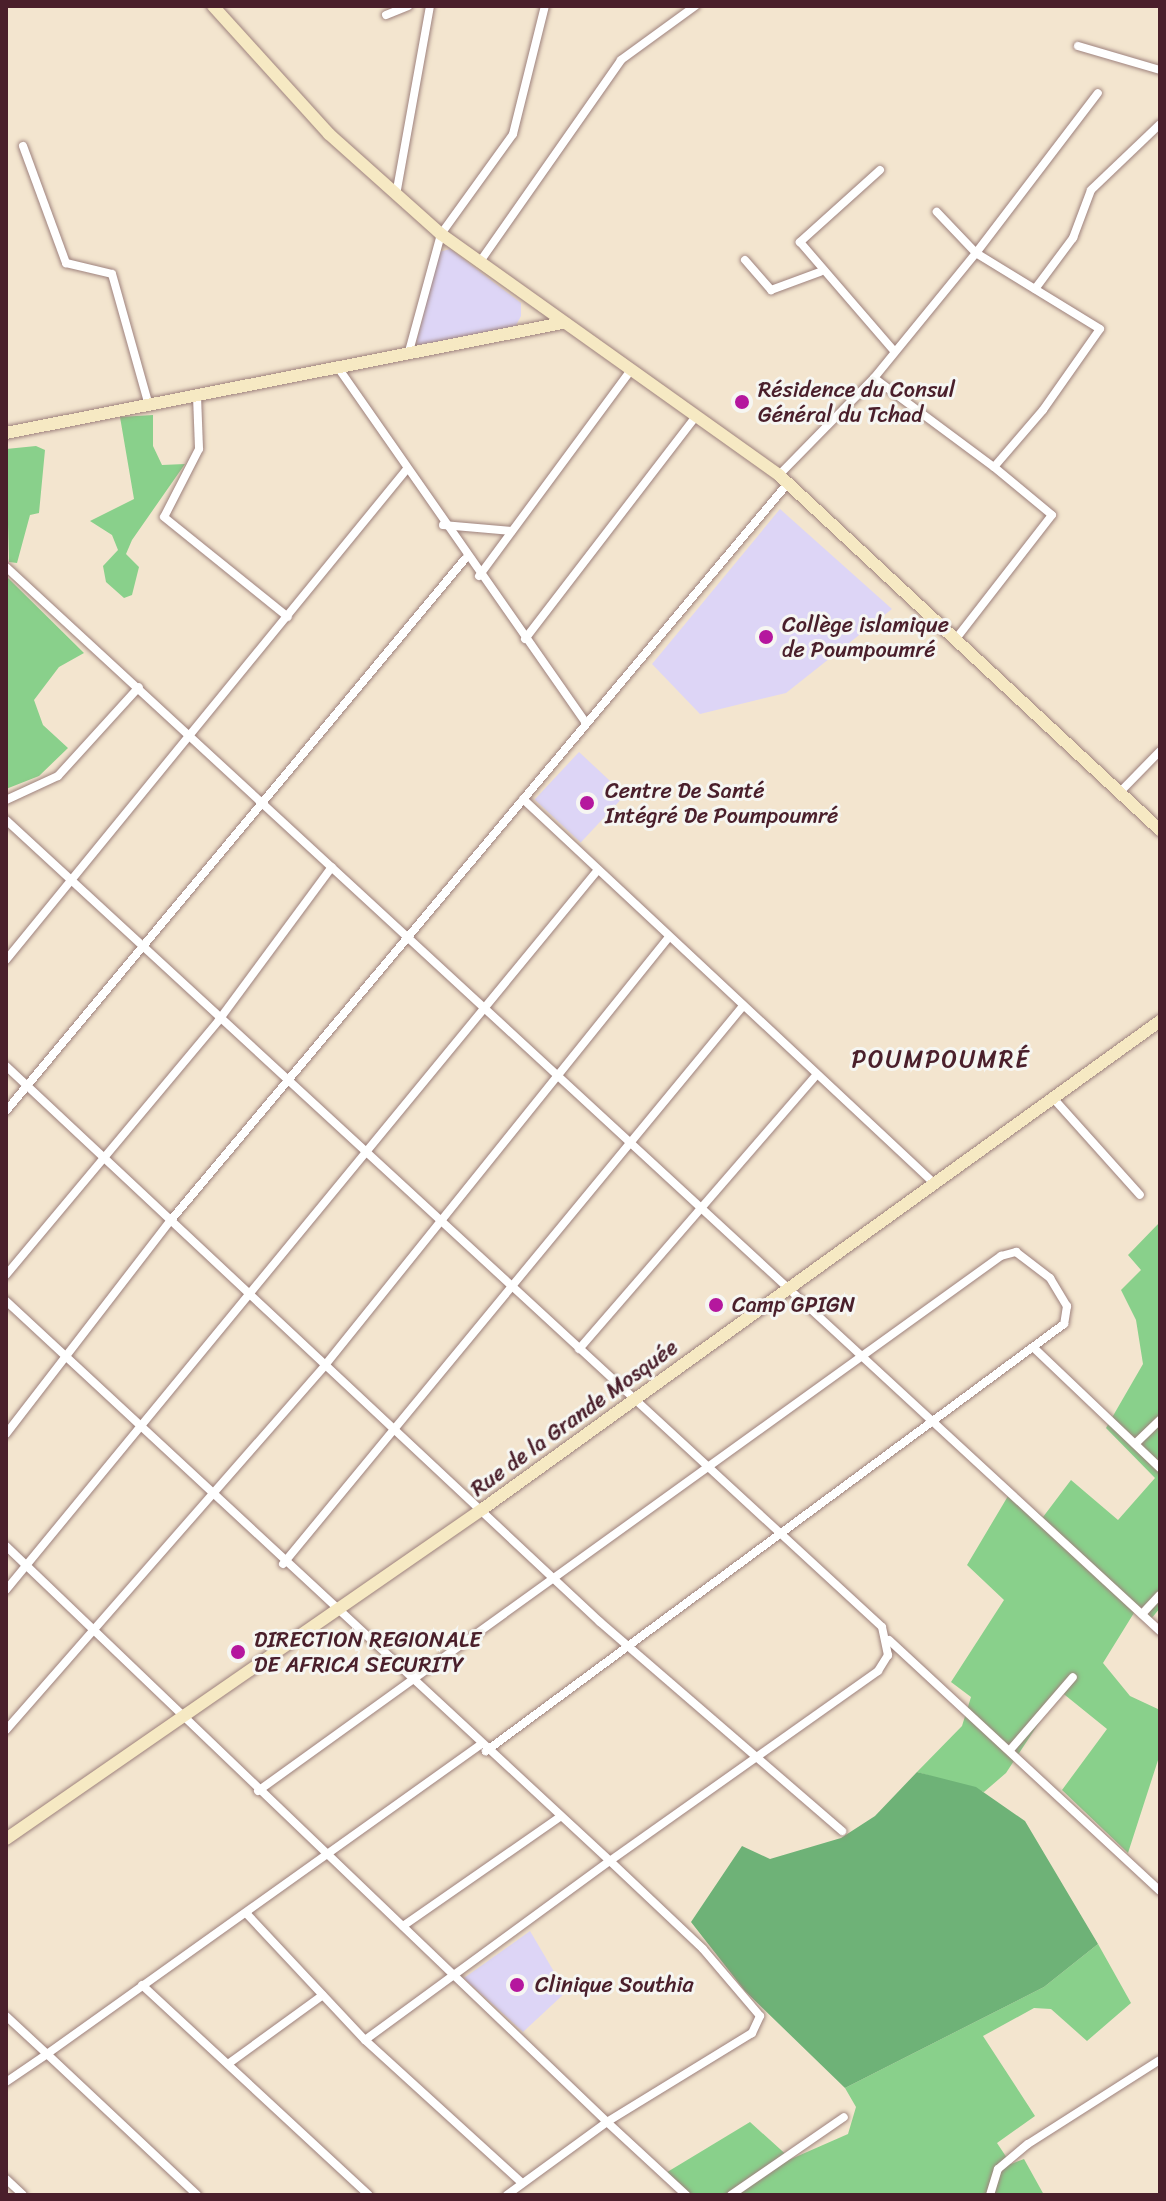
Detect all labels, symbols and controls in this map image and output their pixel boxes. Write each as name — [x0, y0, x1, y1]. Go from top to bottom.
place label: Résidence du Consul Général du Tchad — [758, 376, 955, 428]
marker: Résidence du Consul Général du Tchad — [733, 393, 751, 411]
place label: Collège islamique de Poumpoumré — [782, 611, 949, 662]
marker: Collège islamique de Poumpoumré — [757, 628, 775, 646]
place label: Centre De Santé Intégré De Poumpoumré — [605, 777, 839, 828]
marker: Centre De Santé Intégré De Poumpoumré — [576, 792, 598, 814]
district label: POUMPOUMRÉ — [852, 1046, 1030, 1074]
place label: Camp GPIGN — [732, 1292, 855, 1318]
marker: Camp GPIGN — [707, 1296, 725, 1314]
street label: Rue de la Grande Mosquée — [464, 1333, 684, 1503]
place label: DIRECTION REGIONALE DE AFRICA SECURITY — [254, 1626, 482, 1678]
marker: DIRECTION REGIONALE DE AFRICA SECURITY — [229, 1643, 247, 1661]
place label: Clinique Southia — [535, 1972, 694, 1998]
marker: Clinique Southia — [506, 1974, 528, 1996]

